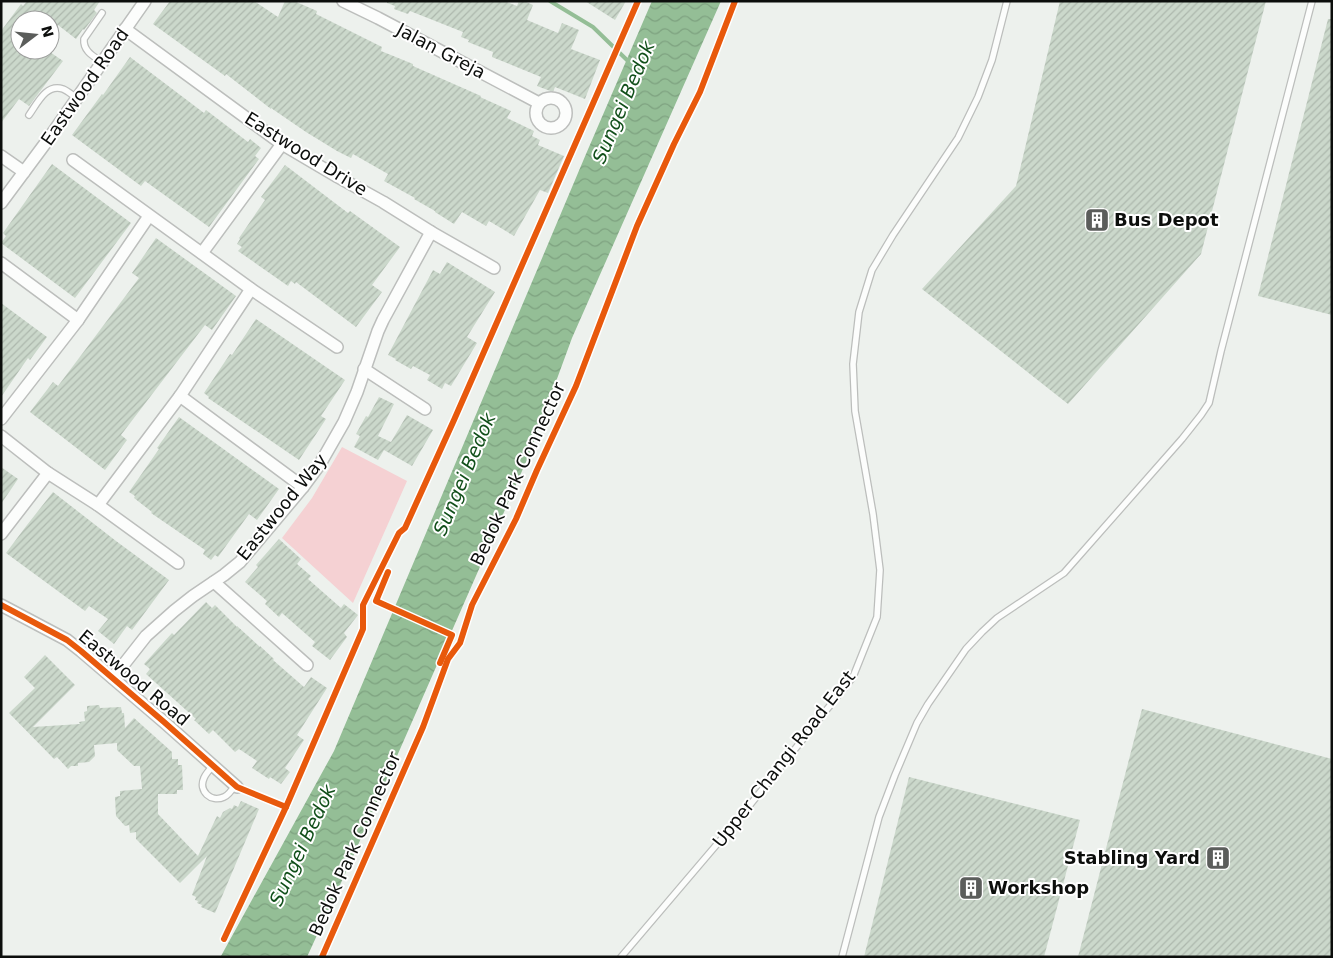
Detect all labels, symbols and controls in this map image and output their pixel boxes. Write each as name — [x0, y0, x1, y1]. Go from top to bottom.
north arrow — [10, 10, 60, 60]
street label: Jalan Greja — [392, 18, 489, 83]
street label: Eastwood Road — [36, 24, 133, 149]
text: N — [38, 24, 57, 39]
water label: Sungei Bedok — [587, 37, 659, 166]
street label: Eastwood Drive — [241, 107, 372, 200]
building icon: Bus Depot — [1084, 207, 1110, 233]
place label: Bus Depot — [1114, 209, 1219, 230]
street label: Bedok Park Connector — [466, 378, 569, 569]
water label: Sungei Bedok — [428, 409, 500, 538]
street label: Eastwood Way — [232, 449, 331, 564]
street label: Eastwood Road — [75, 625, 194, 730]
street label: Upper Changi Road East — [708, 666, 859, 851]
street label: Bedok Park Connector — [304, 748, 405, 939]
water label: Sungei Bedok — [264, 780, 340, 909]
building icon: Stabling Yard — [1205, 845, 1231, 871]
place label: Stabling Yard — [1064, 847, 1200, 868]
building icon: Workshop — [958, 875, 984, 901]
place label: Workshop — [988, 877, 1089, 898]

